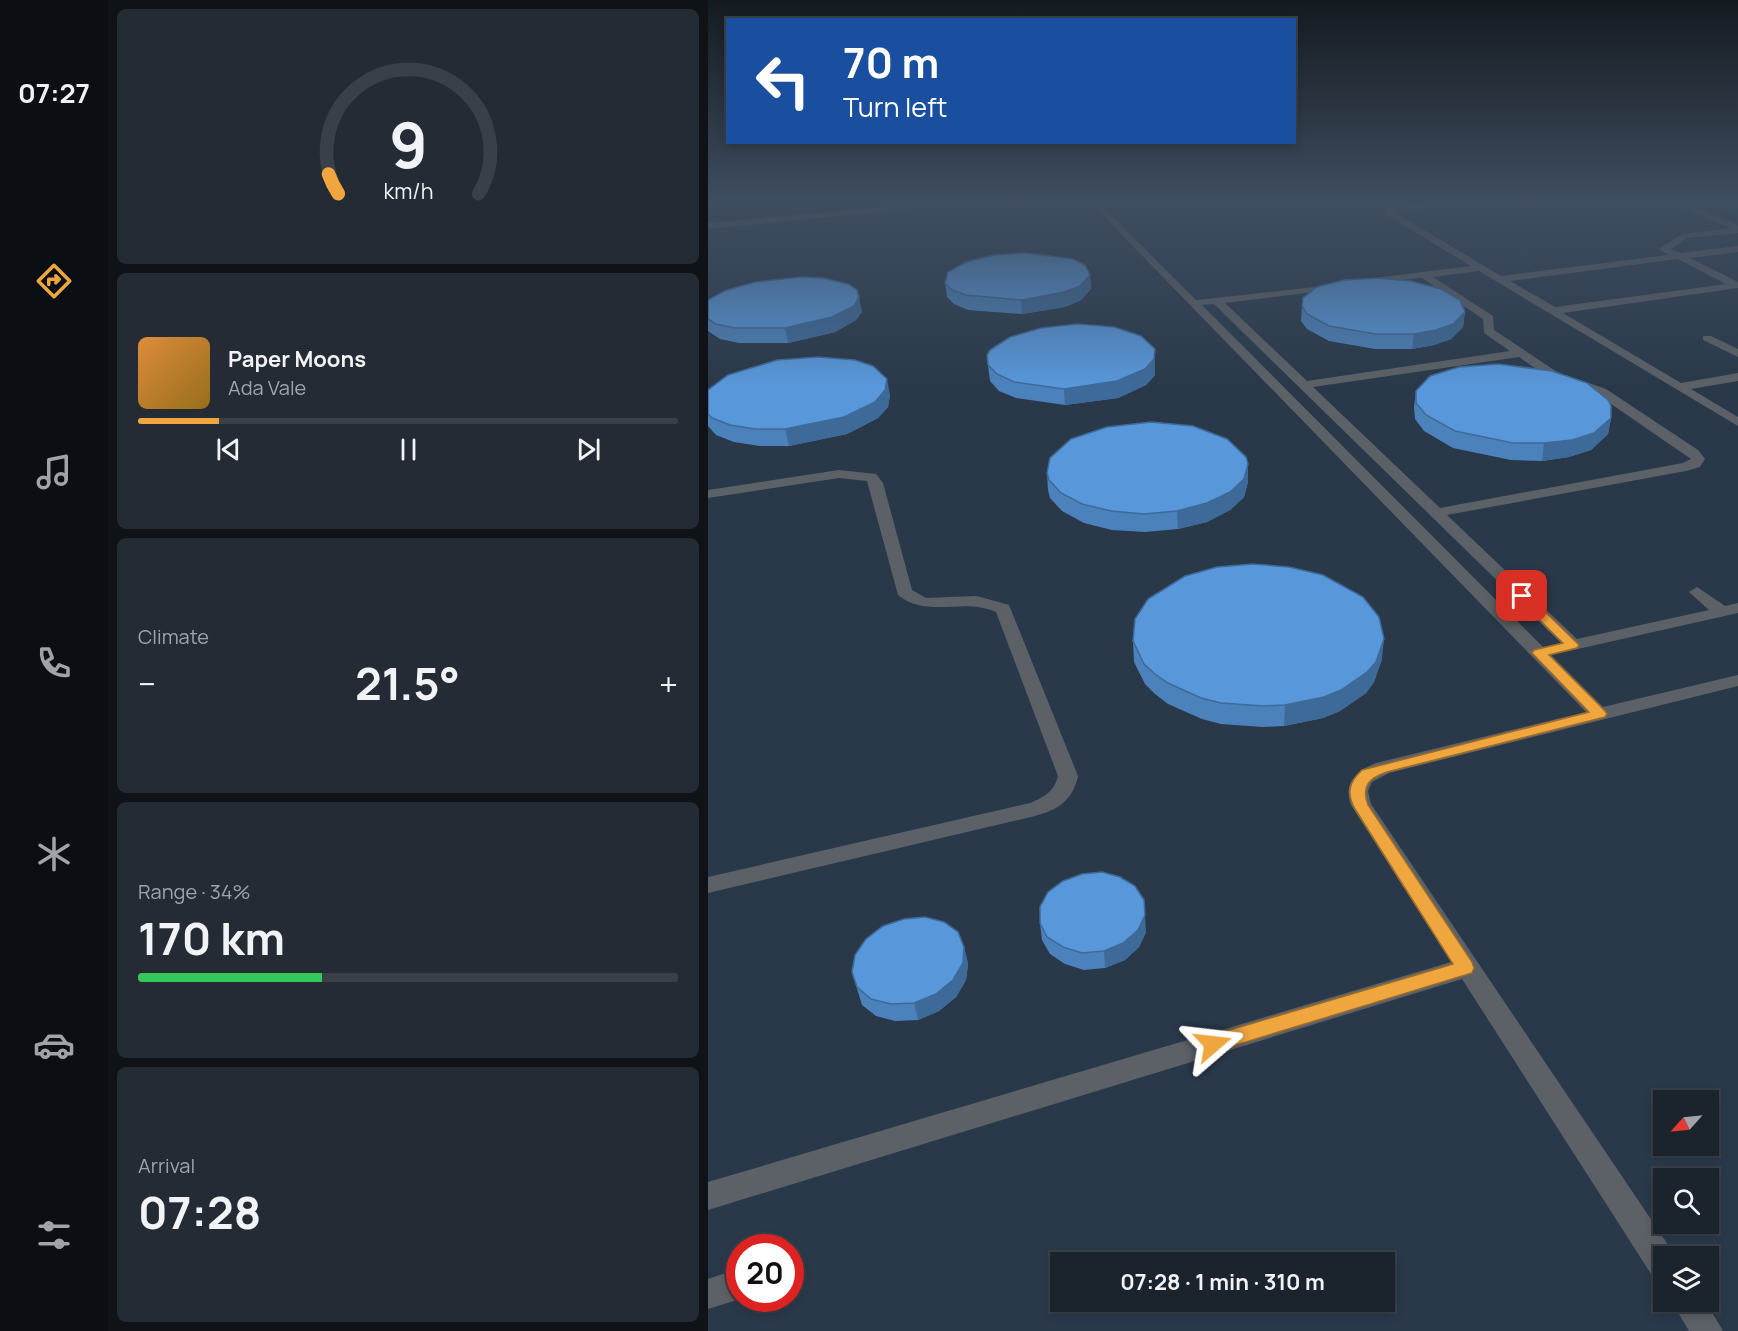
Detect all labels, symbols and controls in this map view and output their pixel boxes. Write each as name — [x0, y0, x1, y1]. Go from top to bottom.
text: 70 m — [843, 33, 939, 91]
icon: left — [744, 42, 822, 120]
text: 07:27 — [18, 74, 90, 111]
text: Turn left — [843, 88, 947, 125]
text: 9 — [389, 101, 427, 187]
text: km/h — [383, 176, 433, 205]
icon: directions — [33, 260, 75, 302]
text: Paper Moons — [228, 344, 366, 374]
text: Ada Vale — [228, 374, 306, 401]
icon: previous — [212, 433, 245, 466]
icon: pause — [392, 433, 425, 466]
icon: next — [572, 433, 605, 466]
icon: music — [33, 451, 75, 493]
pin — [1496, 570, 1547, 621]
icon: arrive — [1505, 579, 1538, 612]
text: Climate — [138, 623, 209, 650]
icon: phone — [33, 642, 75, 684]
text: 21.5° — [355, 652, 460, 714]
text: − — [138, 661, 156, 706]
text: + — [659, 661, 678, 706]
icon: climate — [33, 833, 75, 875]
text: Range · 34% — [138, 878, 251, 905]
text: 170 km — [138, 907, 285, 969]
position arrow — [1181, 1012, 1245, 1076]
icon: car — [33, 1024, 75, 1066]
north arrow — [1653, 1090, 1719, 1156]
map controls — [1653, 1090, 1719, 1312]
text: Arrival — [138, 1152, 195, 1179]
button: search — [1653, 1168, 1719, 1234]
text: 07:28 — [138, 1181, 261, 1243]
icon: filters — [33, 1214, 75, 1256]
speed limit sign: 20 — [726, 1234, 804, 1312]
button: layers — [1653, 1246, 1719, 1312]
text: 07:28 · 1 min · 310 m — [1120, 1267, 1325, 1297]

